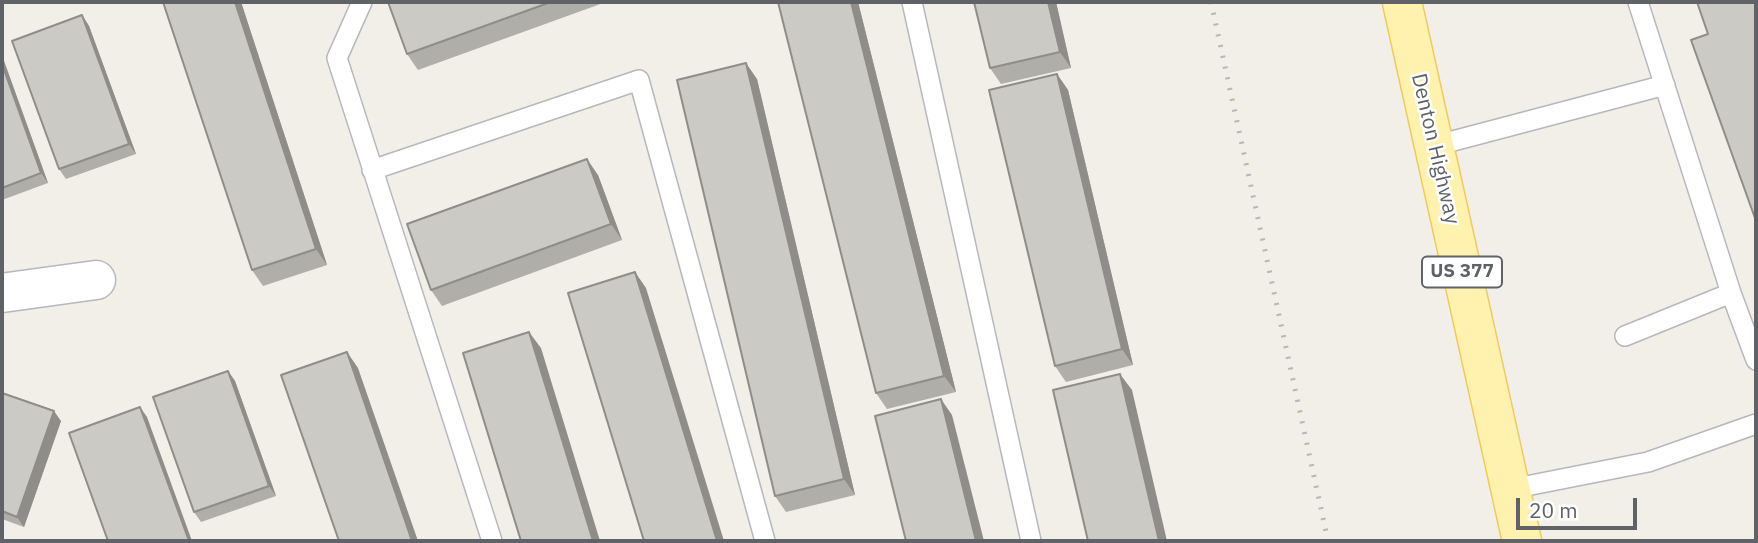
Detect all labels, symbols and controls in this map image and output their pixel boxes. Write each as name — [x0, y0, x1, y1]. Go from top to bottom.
street label: Denton Highway — [1405, 71, 1465, 227]
road number: US 377 — [1422, 256, 1502, 288]
scale bar — [1520, 484, 1641, 528]
text: 20 m — [1529, 496, 1578, 524]

